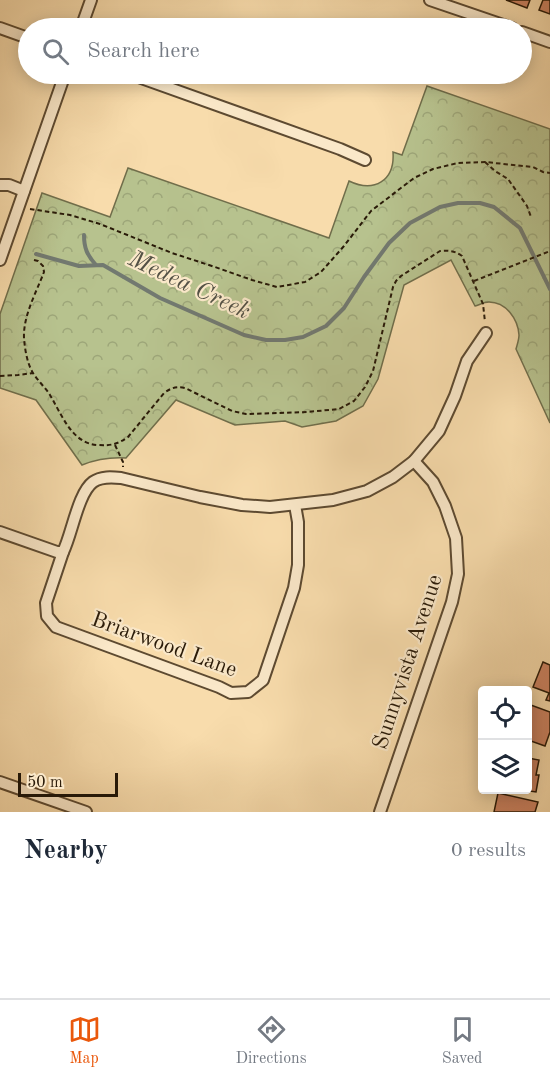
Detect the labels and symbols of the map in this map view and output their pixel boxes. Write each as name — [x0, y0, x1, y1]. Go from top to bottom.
water label: Medea Creek — [124, 247, 254, 325]
street label: Sunnyvista Avenue — [369, 572, 447, 752]
street label: Briarwood Lane — [88, 608, 240, 682]
scale bar — [18, 770, 118, 798]

